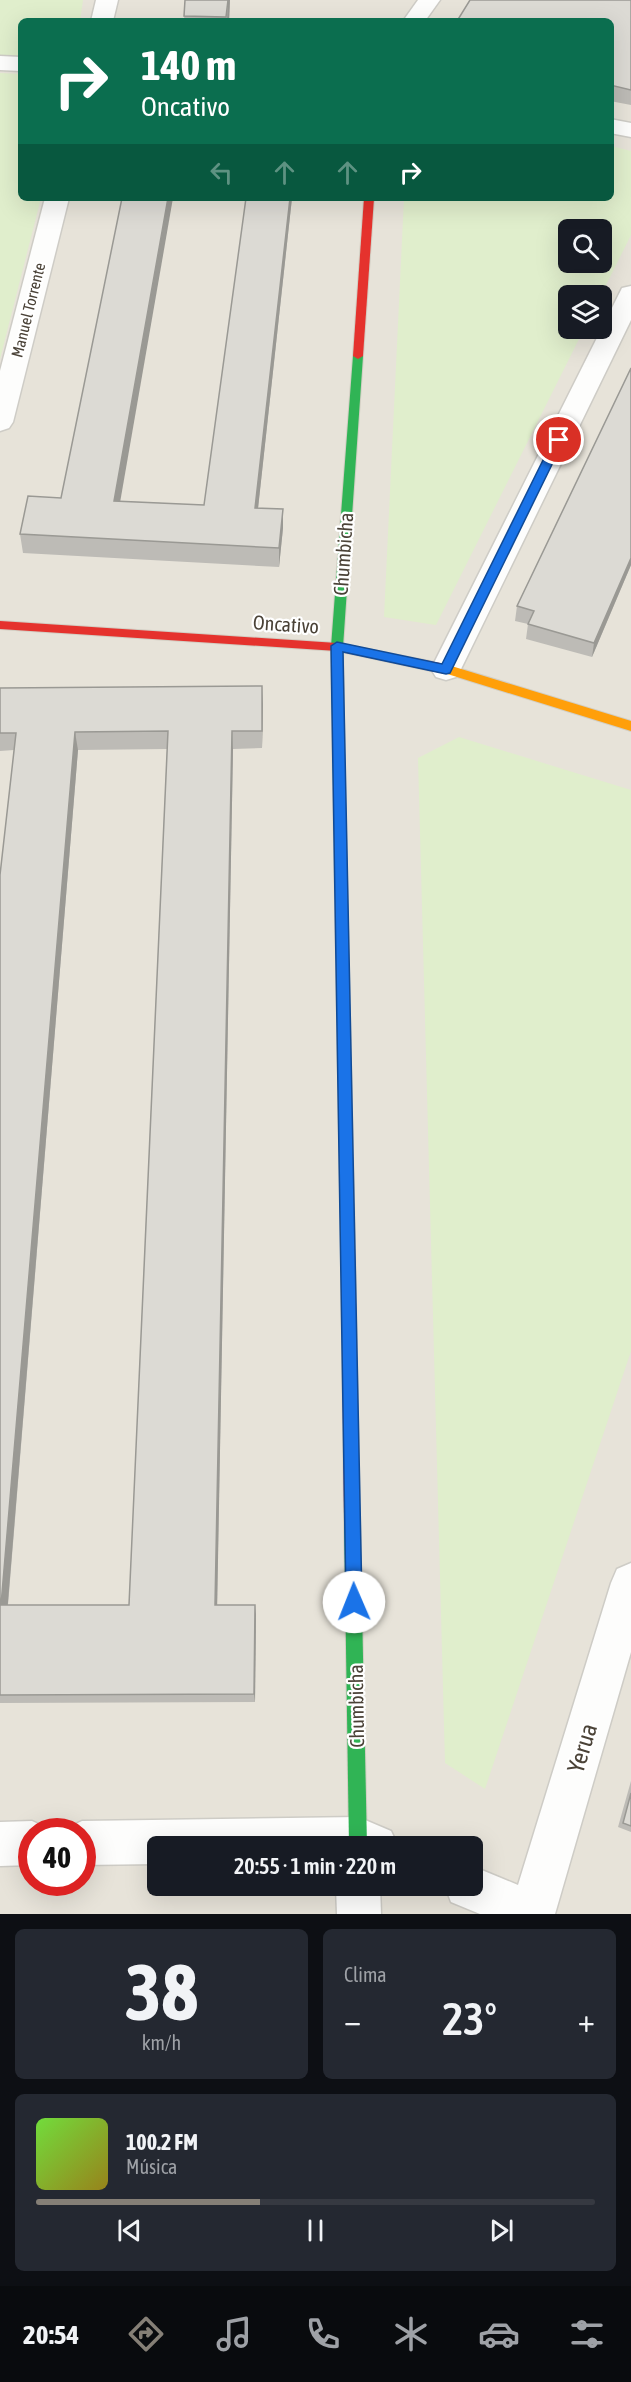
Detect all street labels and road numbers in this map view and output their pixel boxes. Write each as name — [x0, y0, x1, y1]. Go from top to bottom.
street label: Manuel Torrente — [8, 261, 48, 359]
street label: Chumbicha — [329, 512, 357, 596]
street label: Oncativo — [252, 610, 320, 638]
street label: Chumbicha — [344, 1664, 368, 1748]
street label: Yerua — [562, 1720, 602, 1776]

